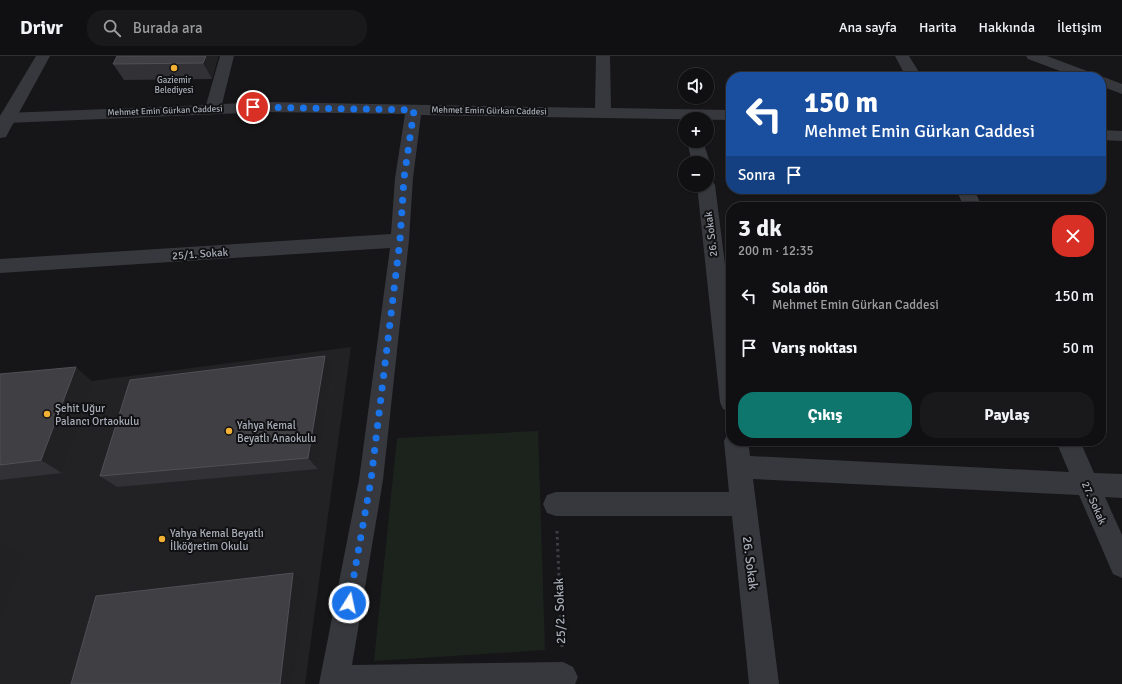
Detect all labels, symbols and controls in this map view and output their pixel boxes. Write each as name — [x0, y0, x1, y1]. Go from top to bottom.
search box — [87, 10, 367, 46]
text: Drivr — [20, 16, 63, 40]
icon: search — [101, 17, 123, 39]
text: Burada ara — [133, 19, 203, 37]
text: Ana sayfa — [839, 19, 897, 36]
text: Harita — [919, 19, 957, 36]
text: Hakkında — [979, 19, 1035, 36]
text: İletişim — [1057, 19, 1102, 36]
marker: Gaziemir Belediyesi — [169, 63, 179, 73]
map controls — [678, 68, 714, 192]
button: sound — [678, 68, 714, 104]
place label: Gaziemir Belediyesi — [154, 75, 194, 96]
text: 150 m — [804, 86, 878, 120]
icon: left — [738, 88, 790, 140]
pin — [236, 90, 270, 124]
icon: arrive — [242, 96, 264, 118]
street label: Mehmet Emin Gürkan Caddesi — [107, 103, 223, 119]
street label: Mehmet Emin Gürkan Caddesi — [431, 104, 547, 118]
button: + — [678, 112, 714, 148]
text: Mehmet Emin Gürkan Caddesi — [804, 120, 1035, 142]
button: − — [678, 156, 714, 192]
icon: arrive — [783, 164, 805, 186]
text: Sonra — [738, 166, 775, 184]
street label: 26. Sokak — [702, 210, 720, 257]
text: 3 dk — [738, 213, 782, 243]
button: close — [1052, 215, 1094, 257]
text: 200 m · 12:35 — [738, 243, 814, 259]
street label: 25/1. Sokak — [172, 246, 229, 262]
text: Sola dön — [772, 279, 828, 297]
icon: left — [738, 285, 760, 307]
text: 150 m — [1054, 287, 1094, 305]
text: Mehmet Emin Gürkan Caddesi — [772, 297, 939, 313]
icon: arrive — [738, 337, 760, 359]
text: Varış noktası — [772, 339, 857, 357]
text: 50 m — [1063, 339, 1094, 357]
button: Çıkış — [738, 392, 912, 438]
button: Paylaş — [920, 392, 1094, 438]
place label: Şehit Uğur Palancı Ortaokulu — [55, 402, 139, 428]
marker: Şehit Uğur Palancı Ortaokulu — [42, 409, 52, 419]
place label: Yahya Kemal Beyatlı Anaokulu — [237, 419, 316, 445]
marker: Yahya Kemal Beyatlı Anaokulu — [224, 426, 234, 436]
street label: 27. Sokak — [1079, 480, 1109, 527]
place label: Yahya Kemal Beyatlı İlköğretim Okulu — [170, 527, 264, 553]
marker: Yahya Kemal Beyatlı İlköğretim Okulu — [157, 534, 167, 544]
street label: 26. Sokak — [739, 535, 761, 591]
street label: 25/2. Sokak — [551, 577, 569, 644]
position arrow — [328, 582, 370, 624]

